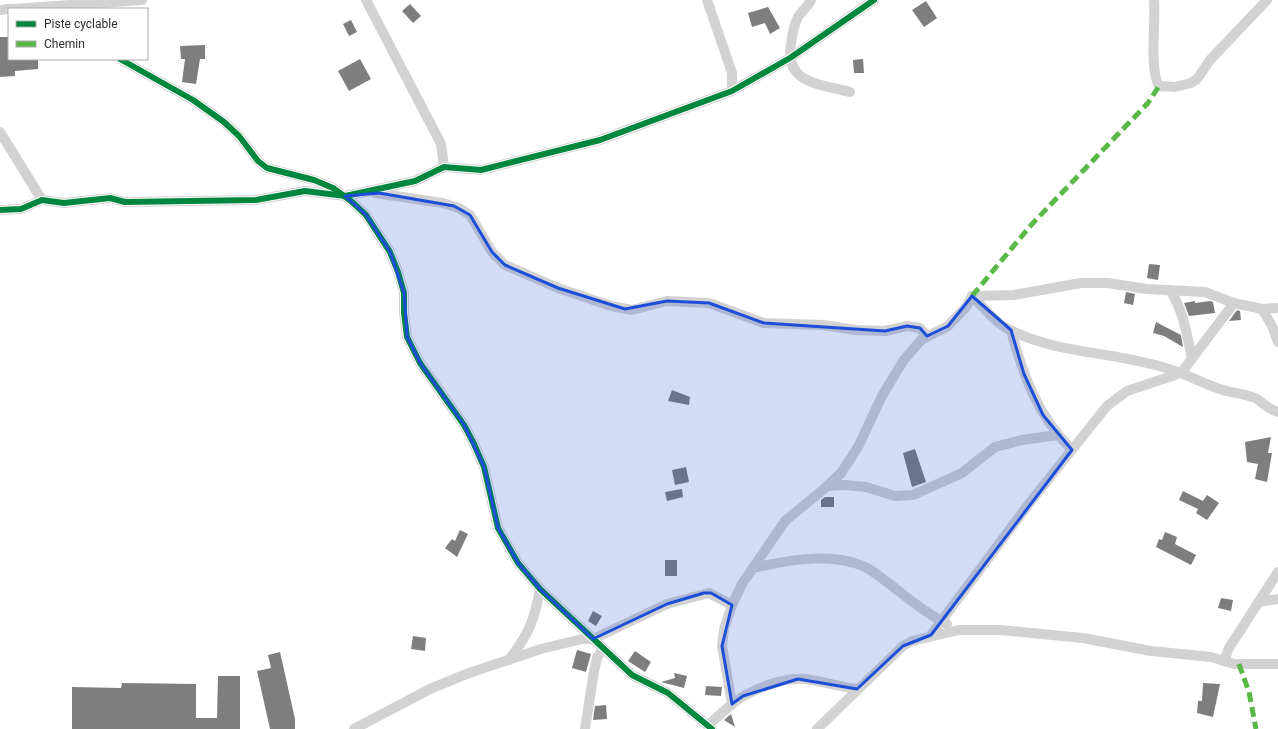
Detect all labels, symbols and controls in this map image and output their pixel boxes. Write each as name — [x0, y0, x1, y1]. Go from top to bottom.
legend — [8, 8, 148, 60]
text: Piste cyclable — [44, 17, 118, 31]
text: Chemin — [44, 37, 85, 51]

